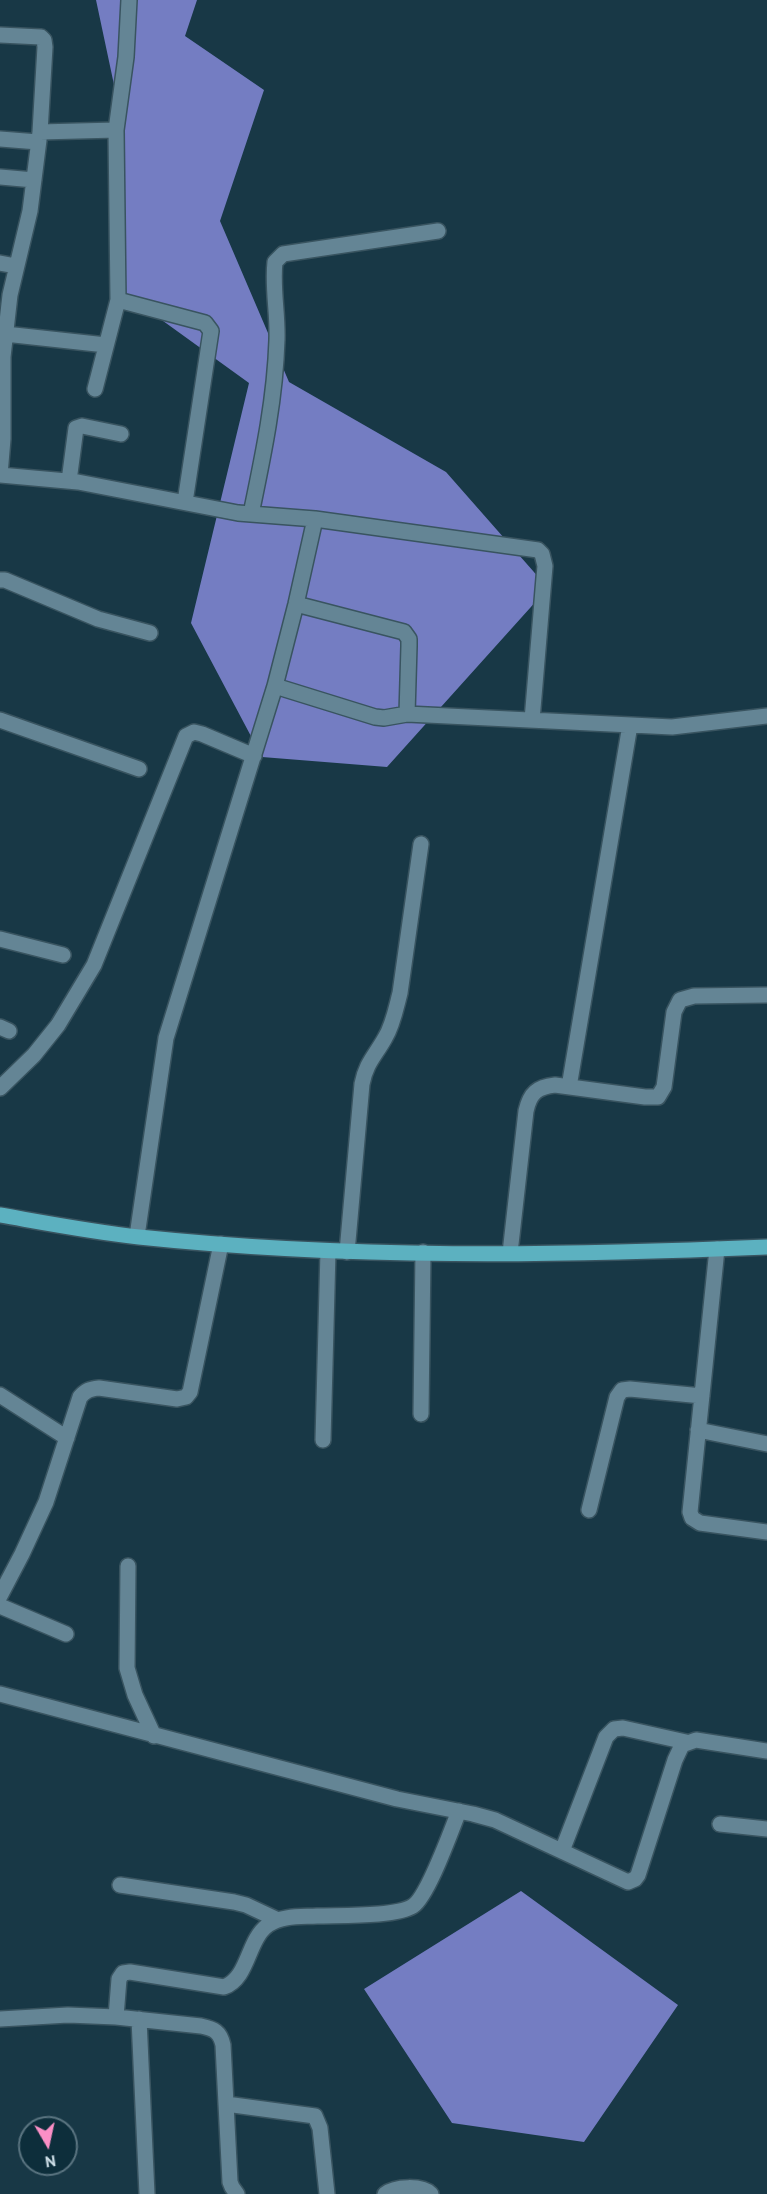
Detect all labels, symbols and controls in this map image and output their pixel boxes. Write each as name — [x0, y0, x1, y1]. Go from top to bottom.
north arrow — [18, 2116, 78, 2176]
text: N — [44, 2151, 57, 2173]

